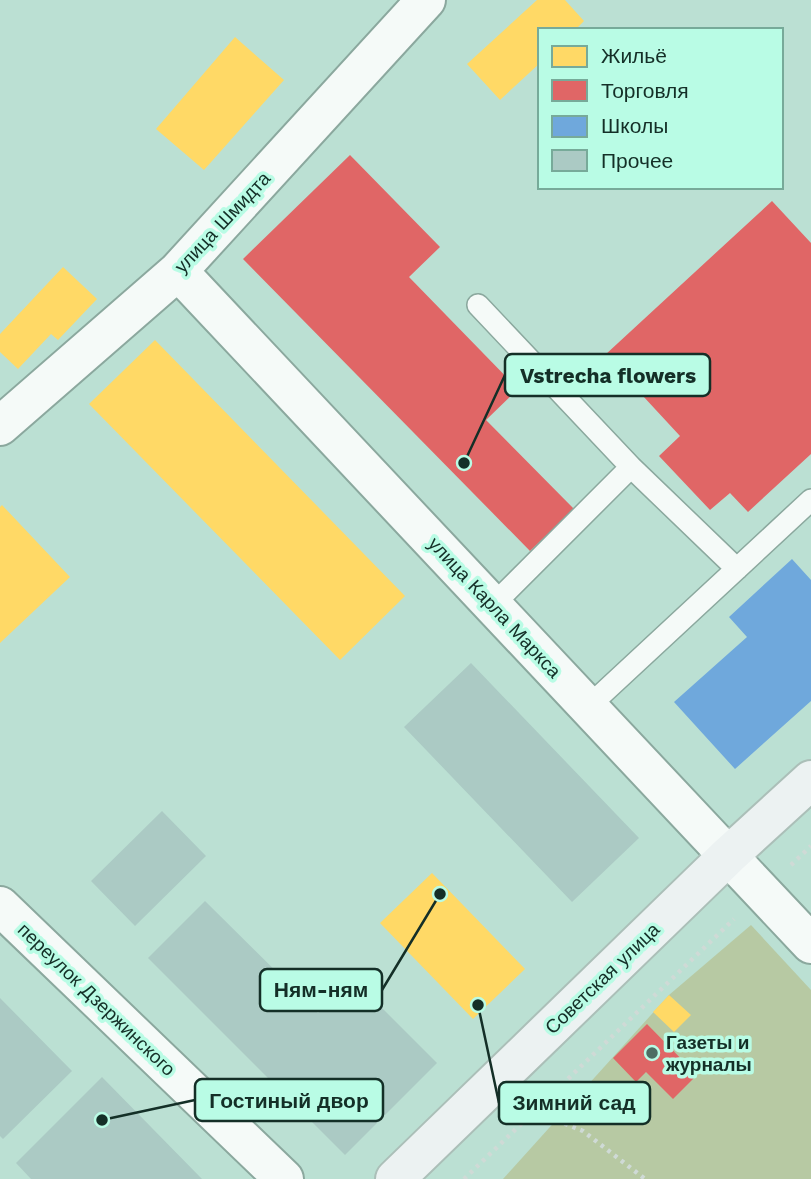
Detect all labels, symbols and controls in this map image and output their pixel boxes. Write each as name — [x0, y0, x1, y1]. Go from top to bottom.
legend — [538, 28, 783, 189]
text: Жильё — [601, 43, 667, 68]
text: Торговля — [601, 78, 689, 103]
text: Школы — [601, 113, 668, 138]
text: Прочее — [601, 148, 673, 173]
street label: улица Шмидта — [170, 167, 275, 278]
callout: Vstrecha flowers — [505, 354, 710, 396]
text: Vstrecha flowers — [520, 363, 696, 388]
street label: улица Карла Маркса — [423, 532, 566, 683]
street label: переулок Дзержинского — [13, 918, 180, 1081]
street label: Советская улица — [540, 918, 665, 1039]
callout: Ням-ням — [260, 969, 382, 1011]
text: Ням-ням — [274, 977, 368, 1002]
place label: Газеты и журналы — [665, 1031, 752, 1076]
marker: Газеты и журналы — [644, 1045, 660, 1061]
callout: Гостиный двор — [195, 1079, 383, 1121]
callout: Зимний сад — [499, 1082, 650, 1124]
text: Гостиный двор — [209, 1088, 369, 1113]
text: Зимний сад — [512, 1090, 636, 1115]

